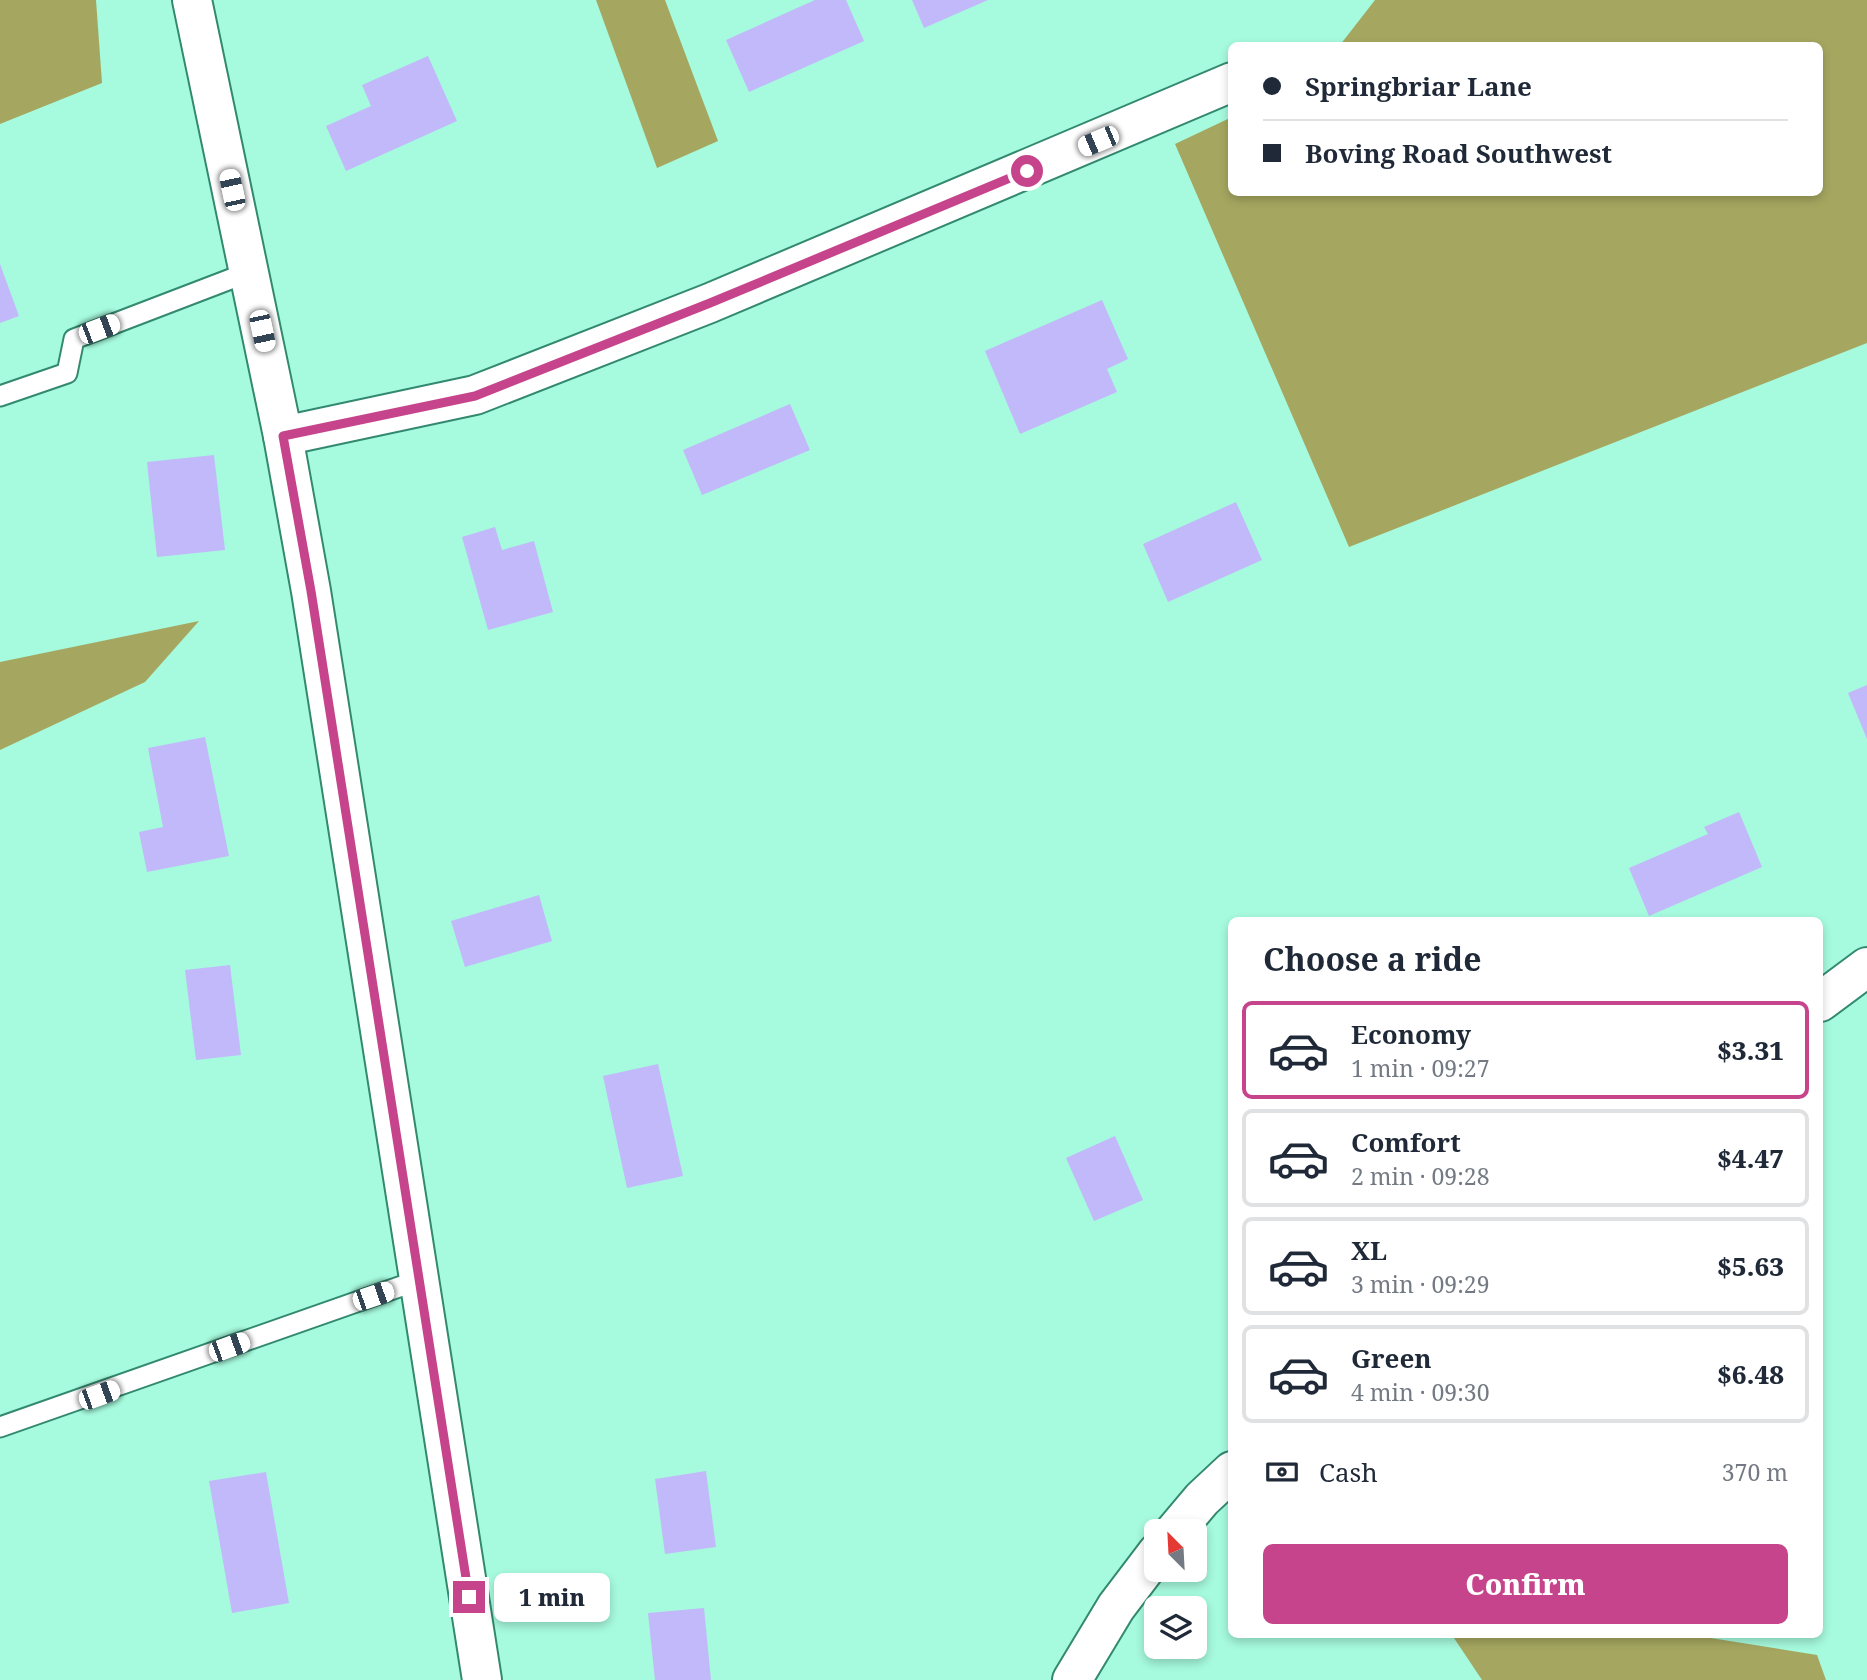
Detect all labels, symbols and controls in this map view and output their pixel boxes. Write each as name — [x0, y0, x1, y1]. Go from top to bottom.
text: Springbriar Lane — [1305, 68, 1532, 104]
car — [1075, 123, 1122, 159]
text: Boving Road Southwest — [1305, 135, 1612, 171]
route start — [1011, 155, 1043, 187]
car — [218, 167, 247, 213]
car — [248, 308, 277, 354]
car — [76, 312, 123, 346]
text: Choose a ride — [1263, 937, 1482, 980]
text: Economy — [1351, 1016, 1471, 1052]
icon: car — [1267, 1019, 1330, 1082]
text: $3.31 — [1717, 1032, 1784, 1068]
text: 1 min · 09:27 — [1351, 1052, 1489, 1084]
text: Comfort — [1351, 1124, 1461, 1160]
icon: car — [1267, 1127, 1330, 1190]
text: $4.47 — [1717, 1140, 1784, 1176]
text: 2 min · 09:28 — [1351, 1160, 1489, 1192]
text: XL — [1351, 1232, 1387, 1268]
icon: car — [1267, 1235, 1330, 1298]
text: $5.63 — [1717, 1248, 1784, 1284]
text: 3 min · 09:29 — [1351, 1268, 1489, 1300]
car — [350, 1279, 397, 1313]
car — [206, 1330, 253, 1364]
text: Green — [1351, 1340, 1432, 1376]
icon: car — [1267, 1343, 1330, 1406]
text: $6.48 — [1717, 1356, 1784, 1392]
text: 4 min · 09:30 — [1351, 1376, 1489, 1408]
car — [76, 1378, 123, 1412]
icon: cash — [1263, 1453, 1301, 1491]
text: Cash — [1319, 1454, 1378, 1490]
text: 370 m — [1722, 1456, 1788, 1488]
north arrow — [1144, 1519, 1208, 1582]
map controls — [1144, 1519, 1207, 1659]
button: Confirm — [1263, 1544, 1788, 1624]
callout: 1 min — [494, 1572, 609, 1622]
route end — [453, 1581, 485, 1613]
text: 1 min — [519, 1581, 585, 1613]
button: layers — [1144, 1596, 1207, 1659]

